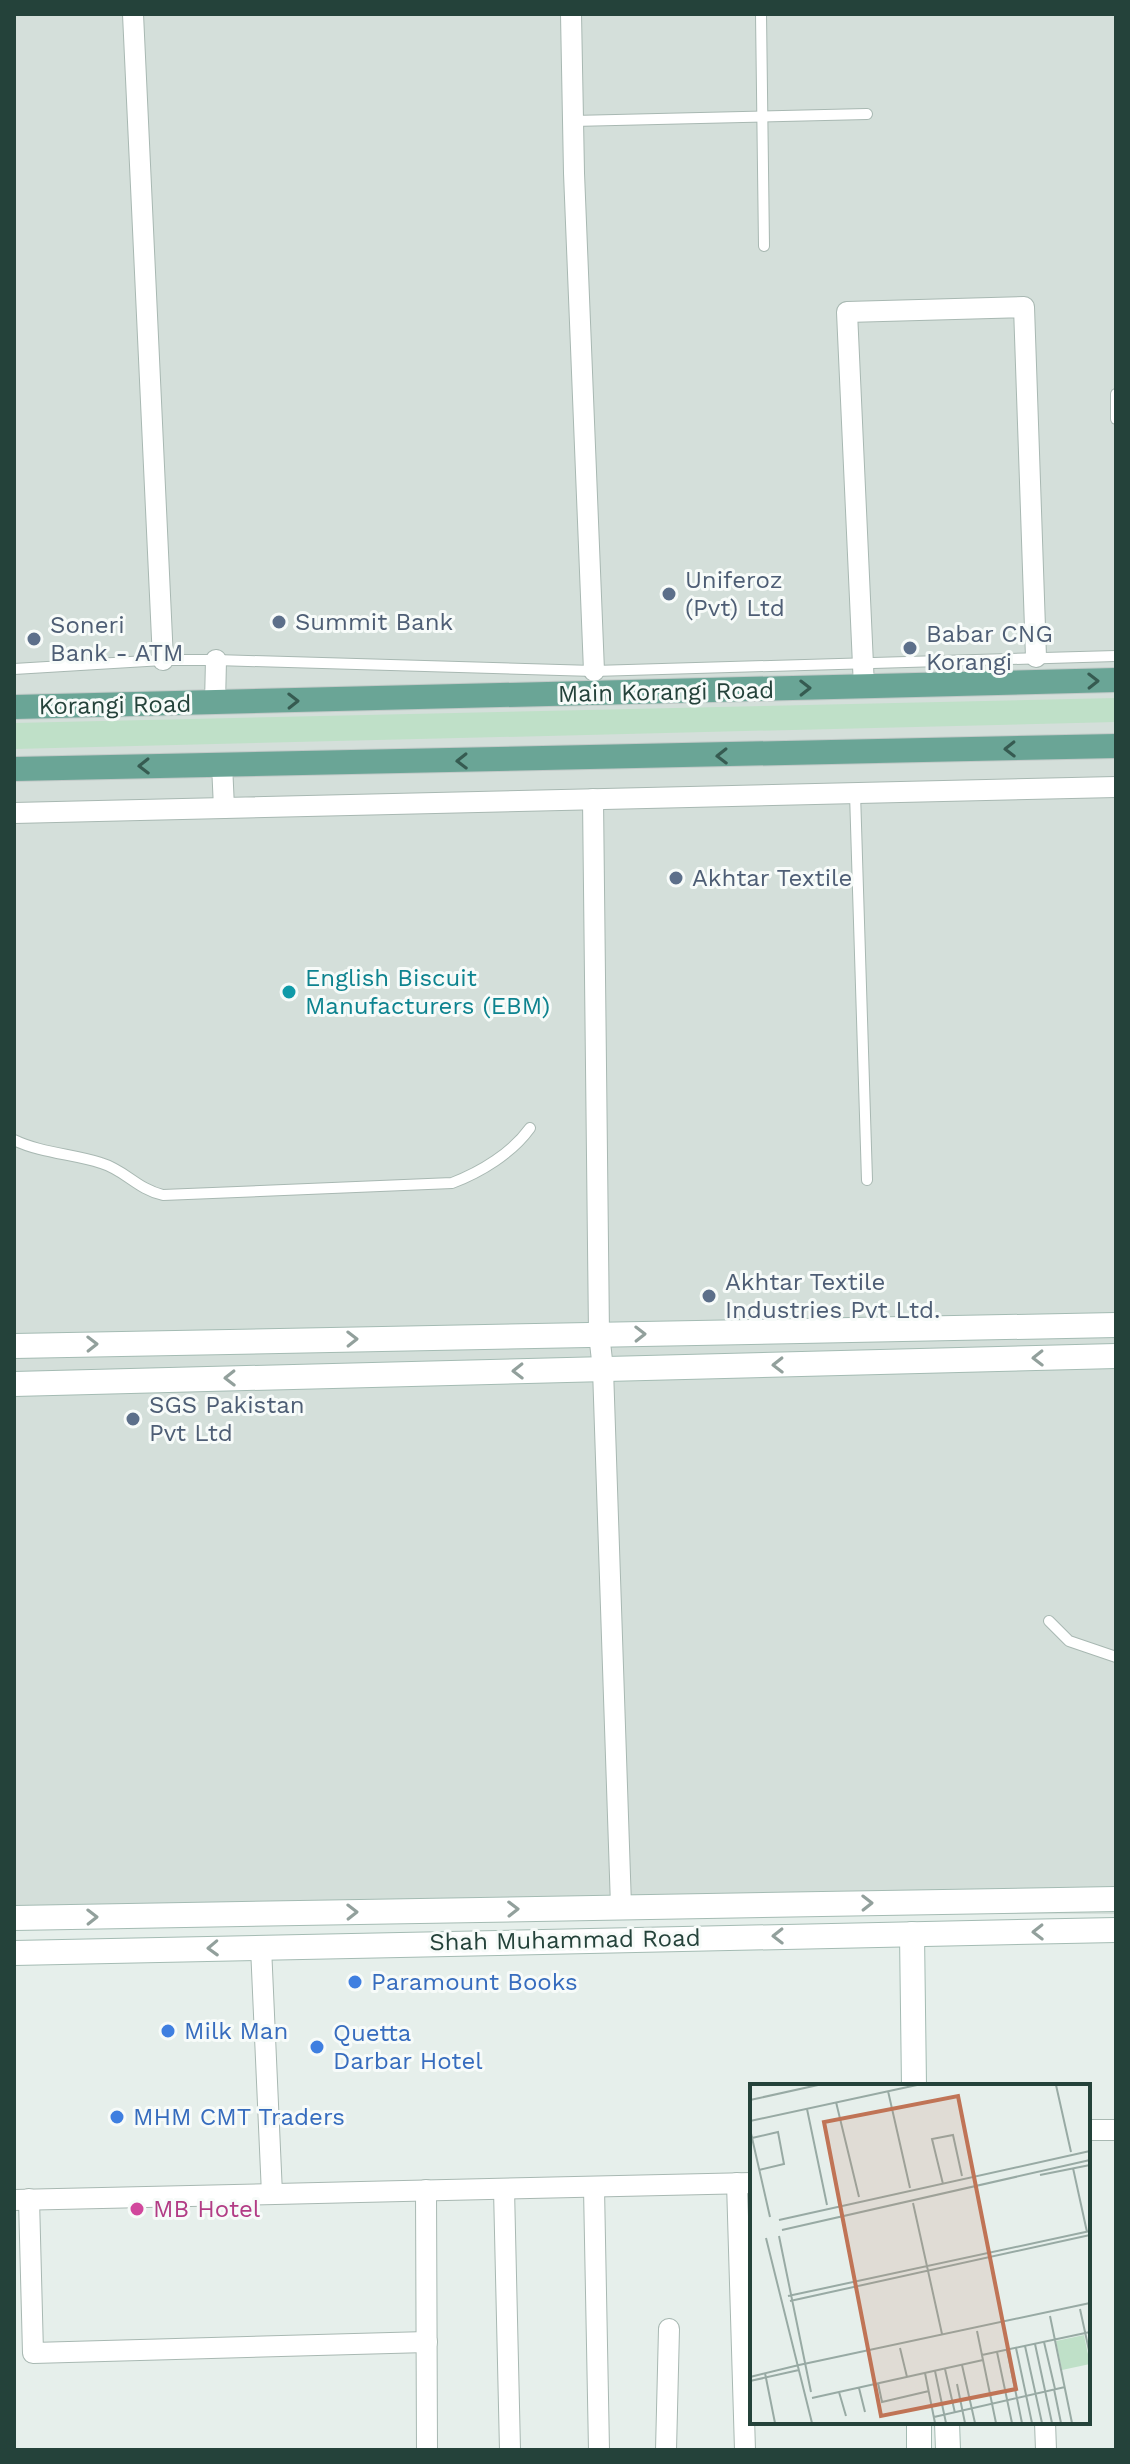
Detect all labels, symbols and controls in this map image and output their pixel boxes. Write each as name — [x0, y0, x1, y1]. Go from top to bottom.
place label: Uniferoz (Pvt) Ltd — [685, 566, 785, 622]
marker: Uniferoz (Pvt) Ltd — [660, 585, 678, 603]
place label: Summit Bank — [295, 608, 454, 636]
place label: Soneri Bank - ATM — [50, 611, 184, 667]
marker: Summit Bank — [270, 613, 288, 631]
place label: Babar CNG Korangi — [926, 620, 1053, 676]
marker: Soneri Bank - ATM — [25, 630, 43, 648]
marker: Babar CNG Korangi — [901, 639, 919, 657]
one-way arrow — [1087, 672, 1100, 690]
street label: Main Korangi Road — [558, 676, 774, 708]
one-way arrow — [799, 679, 812, 697]
street label: Korangi Road — [38, 690, 192, 720]
one-way arrow — [287, 692, 300, 710]
one-way arrow — [1003, 740, 1016, 758]
one-way arrow — [715, 747, 728, 765]
one-way arrow — [455, 752, 468, 770]
one-way arrow — [137, 758, 150, 775]
place label: Akhtar Textile — [692, 864, 852, 892]
marker: Akhtar Textile — [667, 869, 685, 887]
place label: English Biscuit Manufacturers (EBM) — [305, 964, 550, 1020]
marker: English Biscuit Manufacturers (EBM) — [280, 983, 298, 1001]
place label: Akhtar Textile Industries Pvt Ltd. — [725, 1268, 940, 1324]
marker: Akhtar Textile Industries Pvt Ltd. — [700, 1287, 718, 1305]
one-way arrow — [634, 1325, 647, 1342]
one-way arrow — [346, 1330, 359, 1347]
one-way arrow — [86, 1335, 99, 1353]
one-way arrow — [1031, 1349, 1044, 1367]
one-way arrow — [771, 1356, 784, 1373]
one-way arrow — [511, 1362, 524, 1380]
one-way arrow — [223, 1370, 236, 1387]
place label: SGS Pakistan Pvt Ltd — [149, 1391, 305, 1447]
marker: SGS Pakistan Pvt Ltd — [124, 1410, 142, 1428]
one-way arrow — [861, 1895, 874, 1912]
one-way arrow — [507, 1900, 520, 1917]
one-way arrow — [346, 1904, 359, 1921]
one-way arrow — [86, 1908, 99, 1926]
one-way arrow — [1031, 1923, 1044, 1940]
street label: Shah Muhammad Road — [429, 1924, 701, 1956]
one-way arrow — [771, 1928, 784, 1945]
one-way arrow — [206, 1939, 219, 1957]
place label: Paramount Books — [371, 1968, 578, 1996]
marker: Paramount Books — [346, 1973, 364, 1991]
place label: Milk Man — [184, 2017, 288, 2045]
place label: Quetta Darbar Hotel — [333, 2019, 483, 2075]
marker: Milk Man — [159, 2022, 177, 2040]
marker: Quetta Darbar Hotel — [308, 2038, 326, 2056]
inset map — [750, 2084, 1090, 2424]
place label: MHM CMT Traders — [133, 2103, 345, 2131]
marker: MHM CMT Traders — [108, 2108, 126, 2126]
place label: MB Hotel — [153, 2195, 261, 2223]
marker: MB Hotel — [128, 2200, 146, 2218]

